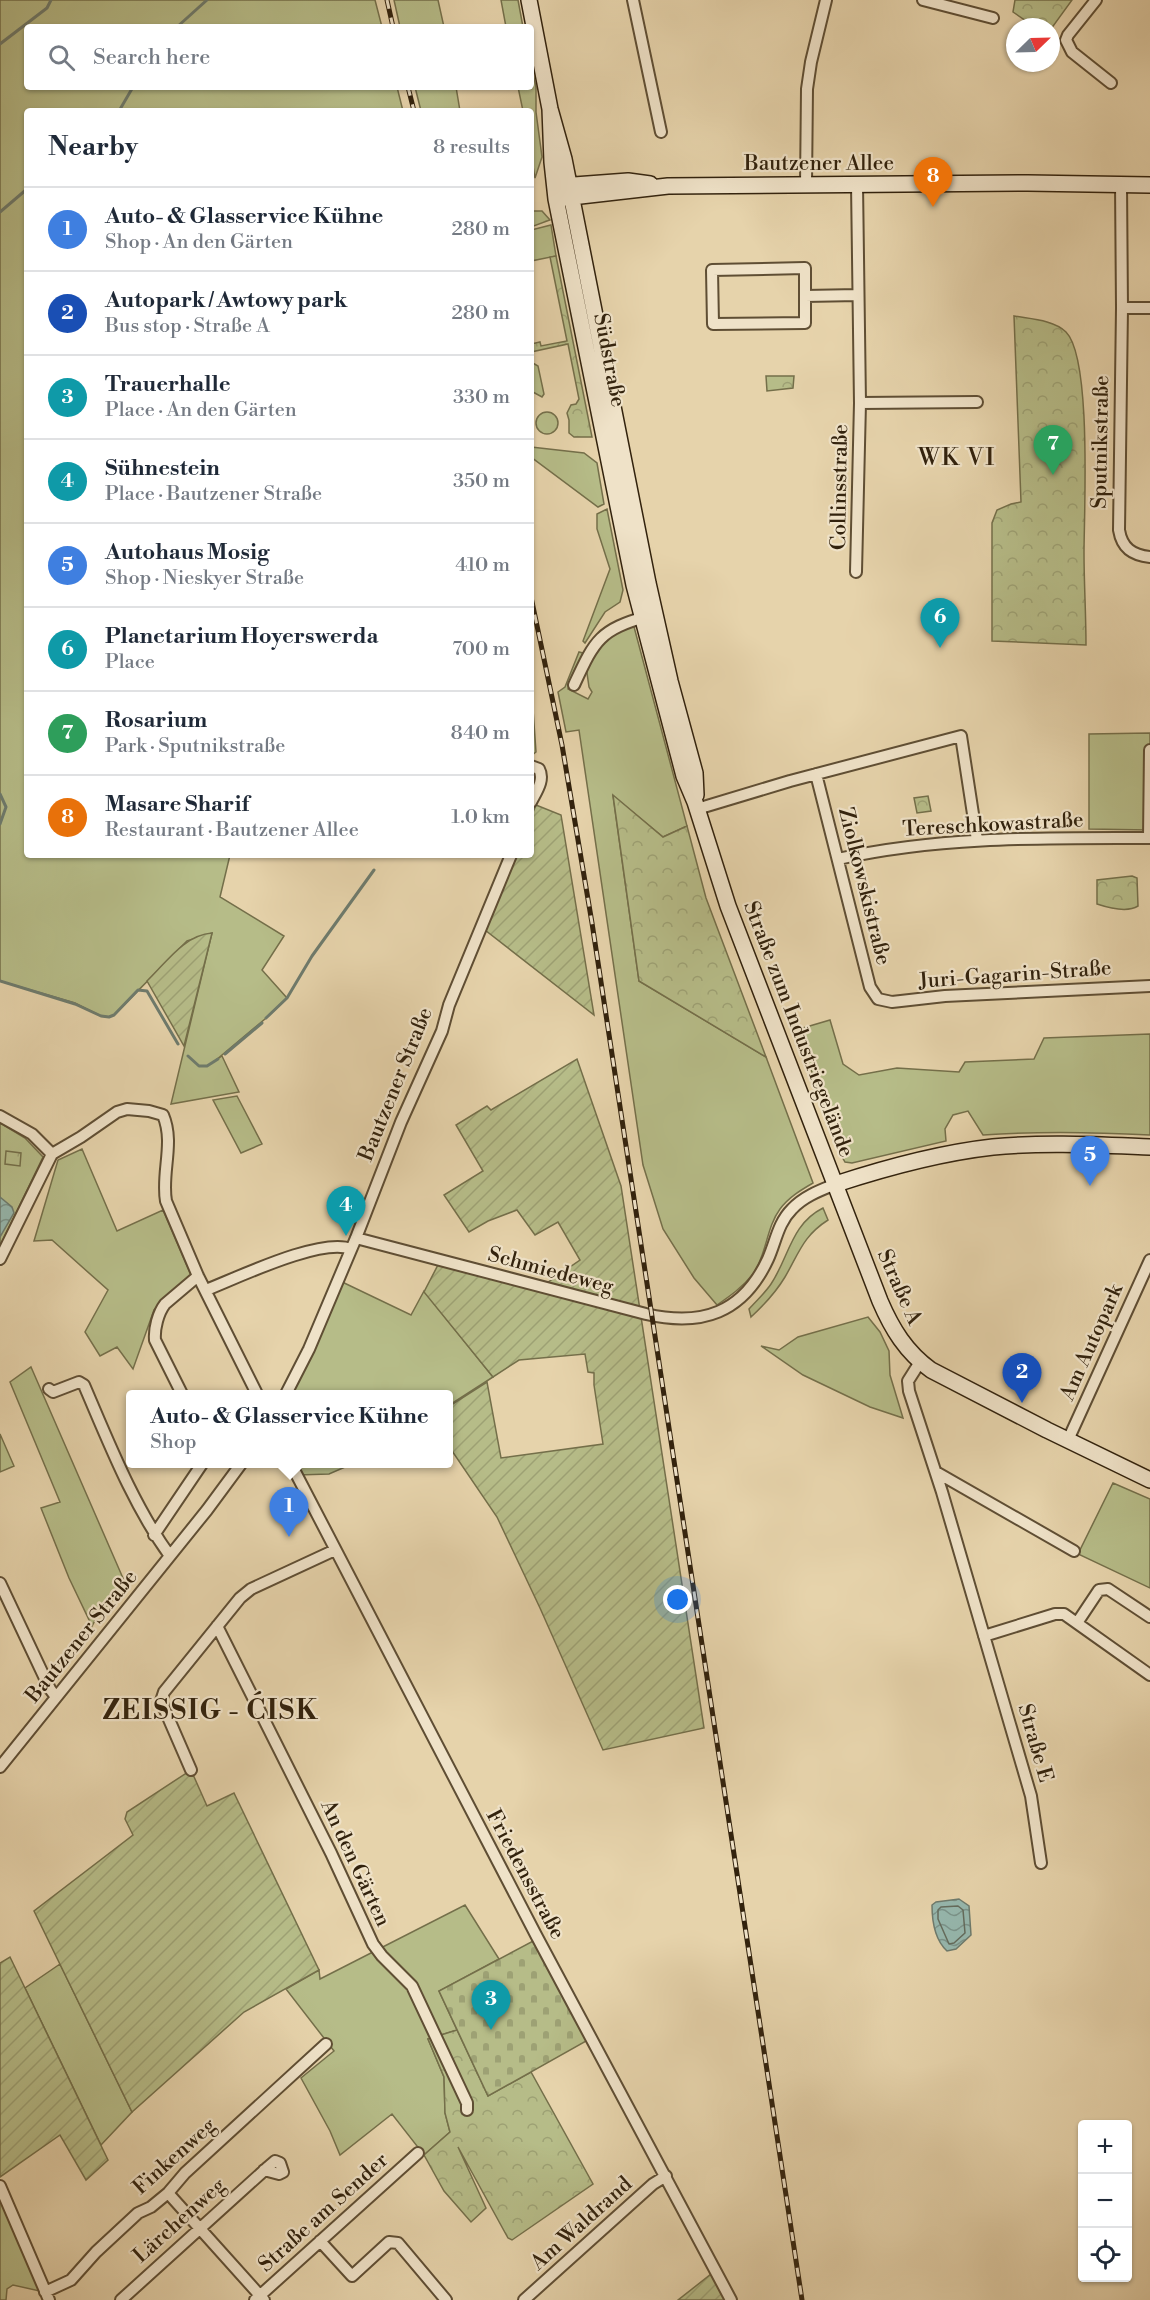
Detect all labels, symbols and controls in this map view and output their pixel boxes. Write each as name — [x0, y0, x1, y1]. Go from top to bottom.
north arrow — [1006, 18, 1060, 72]
search box — [24, 24, 534, 90]
icon: search — [45, 41, 78, 74]
text: Search here — [93, 44, 210, 71]
text: Nearby — [48, 131, 138, 163]
text: 8 results — [433, 135, 510, 160]
street label: Bautzener Allee — [743, 151, 894, 177]
pin: 8 — [914, 158, 952, 207]
text: Auto- & Glasservice Kühne — [105, 203, 383, 230]
text: 1 — [63, 217, 72, 242]
text: 280 m — [451, 217, 510, 242]
text: Shop · An den Gärten — [105, 230, 293, 255]
text: Autopark / Awtowy park — [105, 287, 347, 314]
text: 2 — [61, 301, 74, 326]
text: 280 m — [451, 301, 510, 326]
street label: Südstraße — [587, 311, 631, 409]
text: Bus stop · Straße A — [105, 314, 270, 339]
text: Trauerhalle — [105, 371, 231, 398]
street label: Sputnikstraße — [1087, 375, 1115, 509]
text: 3 — [61, 385, 74, 410]
text: 330 m — [453, 385, 510, 410]
text: Place · An den Gärten — [105, 398, 297, 423]
street label: Collinsstraße — [826, 424, 854, 550]
pin: 7 — [1034, 426, 1072, 475]
district label: WK VI — [917, 443, 996, 473]
text: Sühnestein — [105, 455, 220, 482]
text: 4 — [61, 469, 74, 494]
text: 350 m — [453, 469, 510, 494]
text: Place · Bautzener Straße — [105, 482, 322, 507]
text: Autohaus Mosig — [105, 539, 269, 566]
text: 5 — [61, 553, 74, 578]
text: 410 m — [455, 553, 510, 578]
text: Shop · Nieskyer Straße — [105, 566, 304, 591]
pin: 6 — [920, 598, 960, 648]
text: Planetarium Hoyerswerda — [105, 623, 378, 650]
text: 6 — [61, 637, 74, 662]
text: 700 m — [452, 637, 510, 662]
text: Place — [105, 650, 155, 675]
text: Rosarium — [105, 707, 207, 734]
text: 7 — [62, 721, 73, 746]
text: 840 m — [451, 721, 510, 746]
text: Park · Sputnikstraße — [105, 734, 285, 759]
text: Masare Sharif — [105, 791, 249, 818]
text: 8 — [61, 805, 74, 830]
text: 1.0 km — [451, 805, 510, 830]
street label: Ziolkowskistraße — [832, 805, 896, 968]
street label: Tereschkowastraße — [902, 807, 1084, 843]
text: Restaurant · Bautzener Allee — [105, 818, 359, 843]
street label: Straße zum Industriegelände — [737, 898, 859, 1161]
street label: Juri-Gagarin-Straße — [917, 955, 1112, 995]
street label: Bautzener Straße — [353, 1004, 439, 1166]
pin: 5 — [1070, 1136, 1110, 1186]
pin: 4 — [326, 1186, 366, 1236]
street label: Schmiedeweg — [485, 1242, 617, 1300]
street label: Straße A — [871, 1245, 928, 1330]
street label: Am Autopark — [1054, 1279, 1130, 1406]
pin: 2 — [1002, 1354, 1042, 1403]
popup — [126, 1390, 453, 1468]
text: Auto- & Glasservice Kühne — [150, 1403, 429, 1430]
text: Shop — [150, 1430, 197, 1455]
pin: 1 — [270, 1488, 308, 1537]
street label: Bautzener Straße — [20, 1565, 143, 1709]
your location — [663, 1585, 692, 1614]
district label: ZEISSIG - ĆISK — [103, 1691, 319, 1728]
street label: Straße E — [1011, 1701, 1059, 1785]
street label: An den Gärten — [314, 1795, 396, 1931]
street label: Friedensstraße — [480, 1805, 570, 1944]
pin: 3 — [472, 1980, 510, 2030]
street label: Finkenweg — [128, 2113, 222, 2201]
map controls — [1078, 2120, 1132, 2282]
button: + — [1078, 2120, 1132, 2174]
street label: Straße am Sender — [253, 2148, 394, 2278]
street label: Am Waldrand — [525, 2171, 638, 2277]
street label: Lärchenweg — [128, 2172, 231, 2269]
button: − — [1078, 2174, 1132, 2228]
button: locate — [1078, 2228, 1132, 2282]

